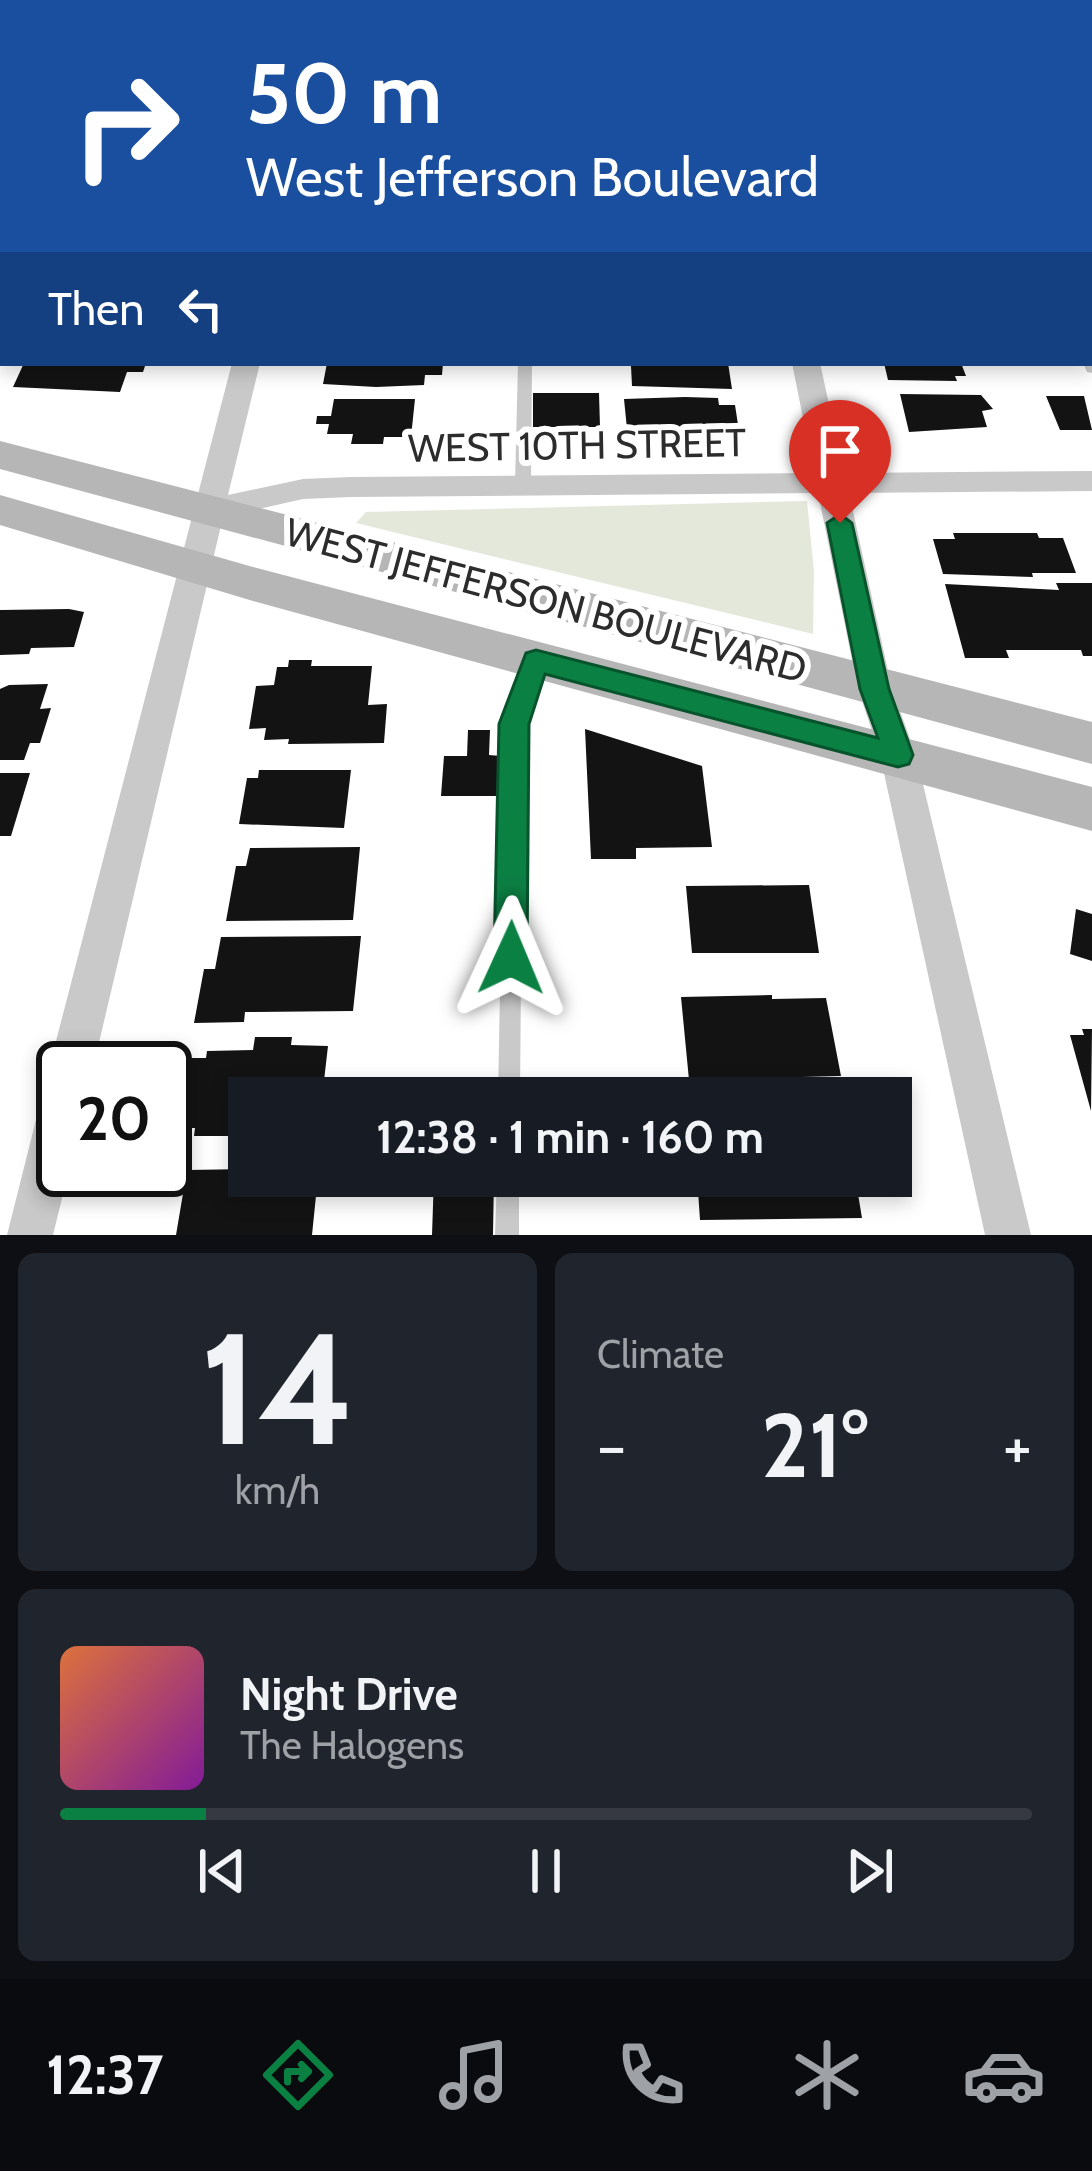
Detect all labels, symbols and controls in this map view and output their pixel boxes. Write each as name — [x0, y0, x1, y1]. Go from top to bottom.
text: 50 m — [246, 42, 442, 144]
icon: right — [48, 48, 204, 204]
text: West Jefferson Boulevard — [246, 144, 819, 210]
icon: left — [168, 276, 234, 342]
text: Then — [48, 282, 144, 336]
pin — [789, 400, 891, 523]
street label: WEST 10TH STREET — [408, 418, 747, 472]
icon: arrive — [807, 418, 873, 484]
street label: WEST JEFFERSON BOULEVARD — [280, 507, 812, 693]
position arrow — [448, 895, 574, 1021]
speed limit sign: 20 — [36, 1041, 192, 1197]
text: 12:38 · 1 min · 160 m — [376, 1110, 764, 1164]
text: 14 — [200, 1293, 355, 1483]
text: Climate — [597, 1330, 724, 1378]
text: 21° — [761, 1390, 868, 1500]
text: − — [597, 1405, 626, 1486]
text: + — [1003, 1405, 1032, 1486]
text: km/h — [235, 1466, 320, 1514]
text: Night Drive — [240, 1667, 458, 1721]
text: The Halogens — [240, 1721, 464, 1769]
icon: previous — [189, 1838, 255, 1904]
icon: pause — [513, 1838, 579, 1904]
icon: next — [837, 1838, 903, 1904]
icon: directions — [256, 2033, 340, 2117]
icon: music — [432, 2033, 516, 2117]
icon: phone — [609, 2033, 693, 2117]
icon: climate — [785, 2033, 869, 2117]
icon: car — [962, 2033, 1046, 2117]
text: 12:37 — [46, 2042, 163, 2108]

